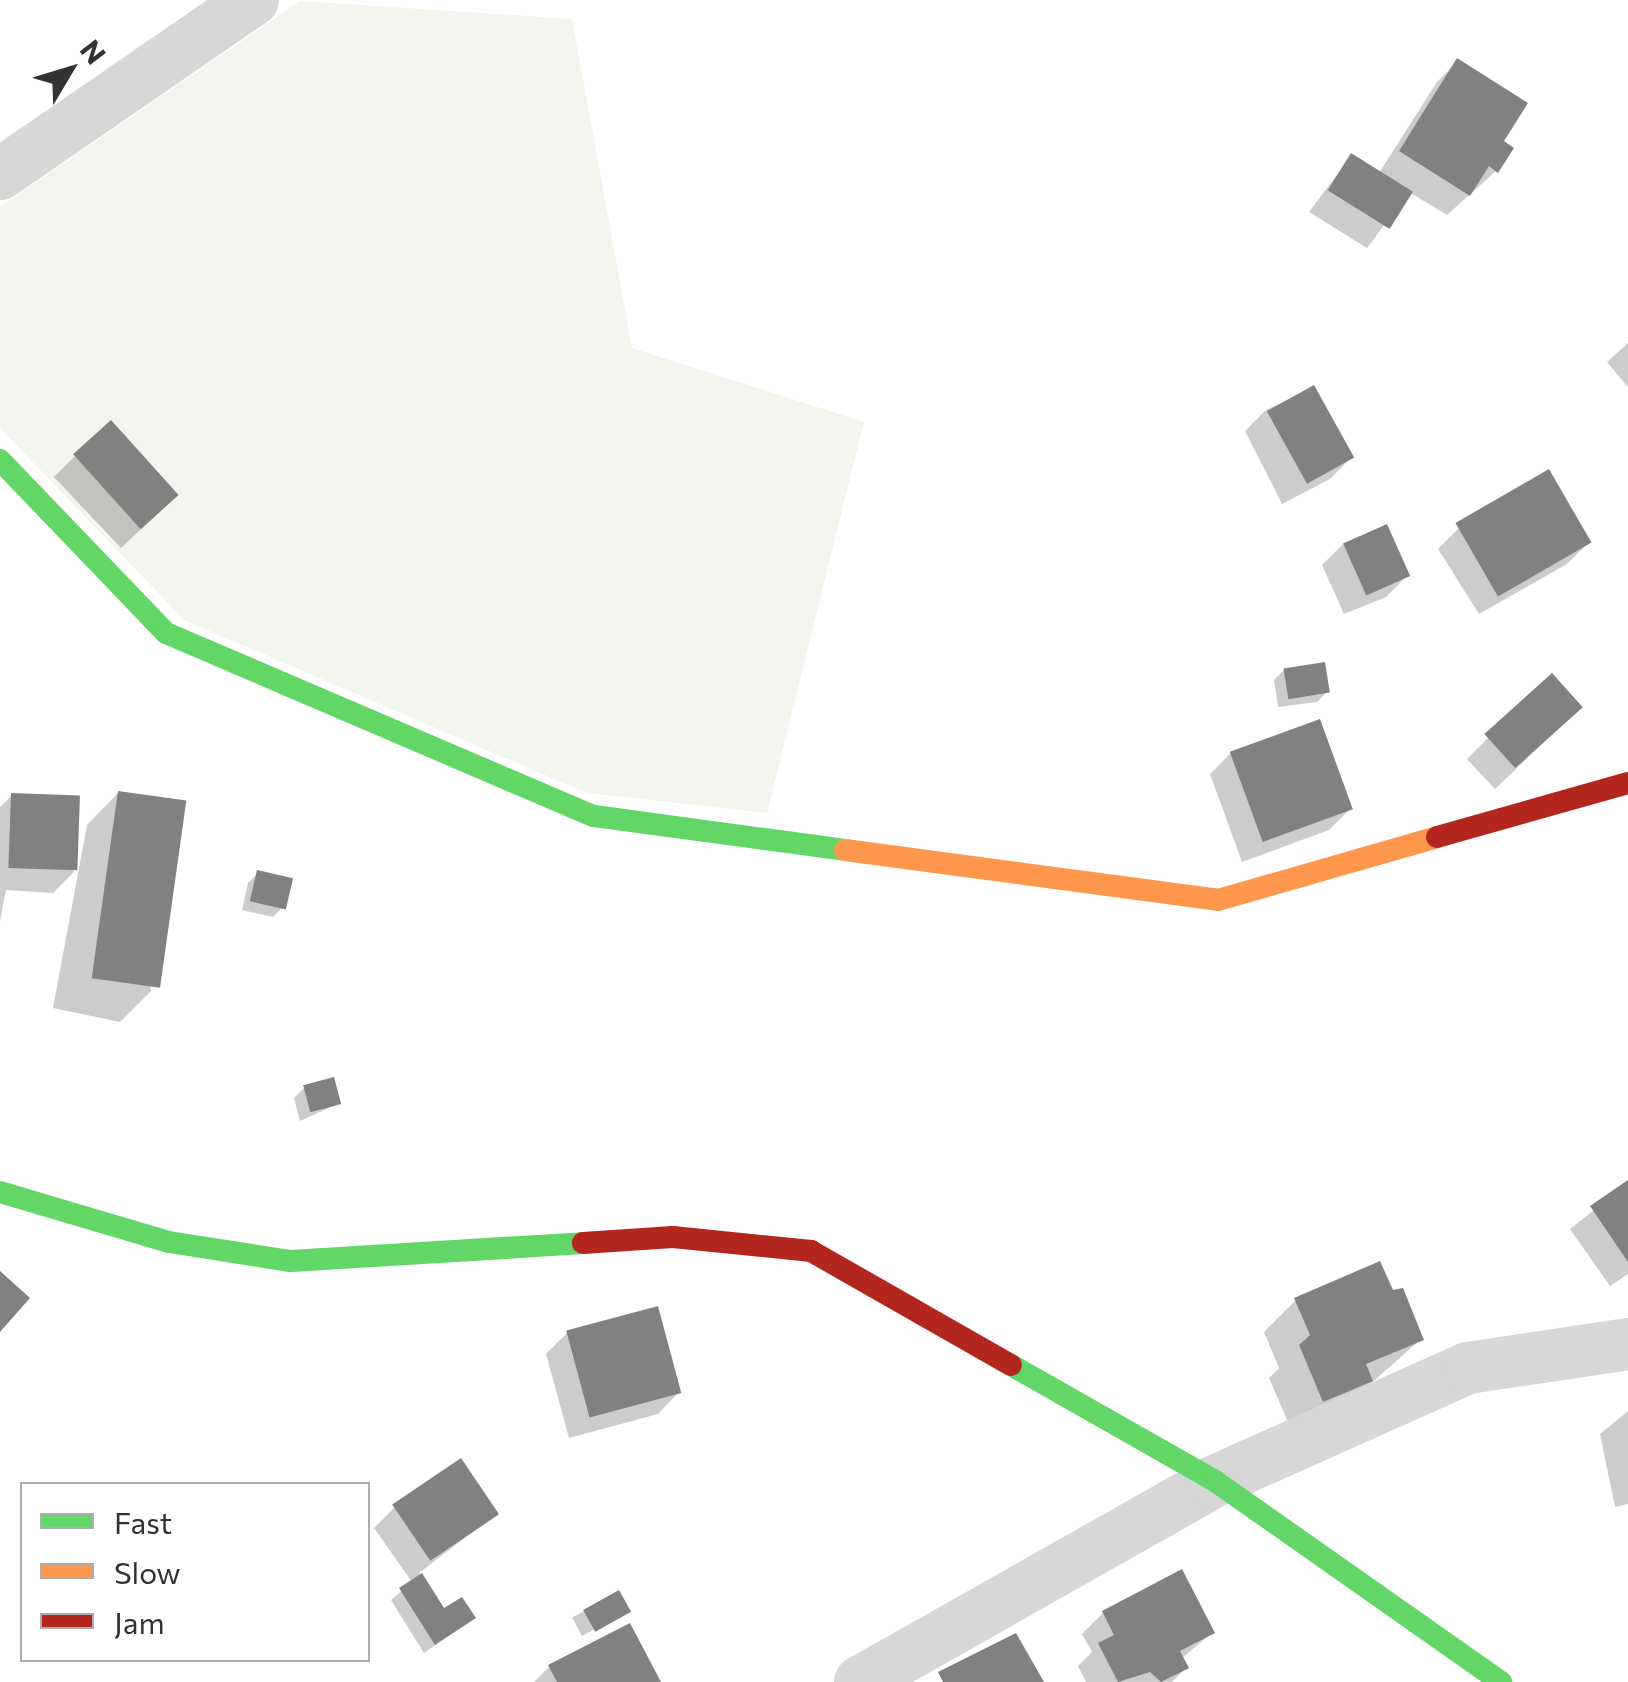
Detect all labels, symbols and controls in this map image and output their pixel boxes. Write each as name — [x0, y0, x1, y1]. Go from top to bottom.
north arrow — [20, 20, 120, 120]
text: N — [74, 33, 114, 70]
legend — [20, 1482, 370, 1662]
text: Fast — [114, 1503, 172, 1540]
text: Slow — [114, 1553, 181, 1590]
text: Jam — [114, 1603, 165, 1640]

